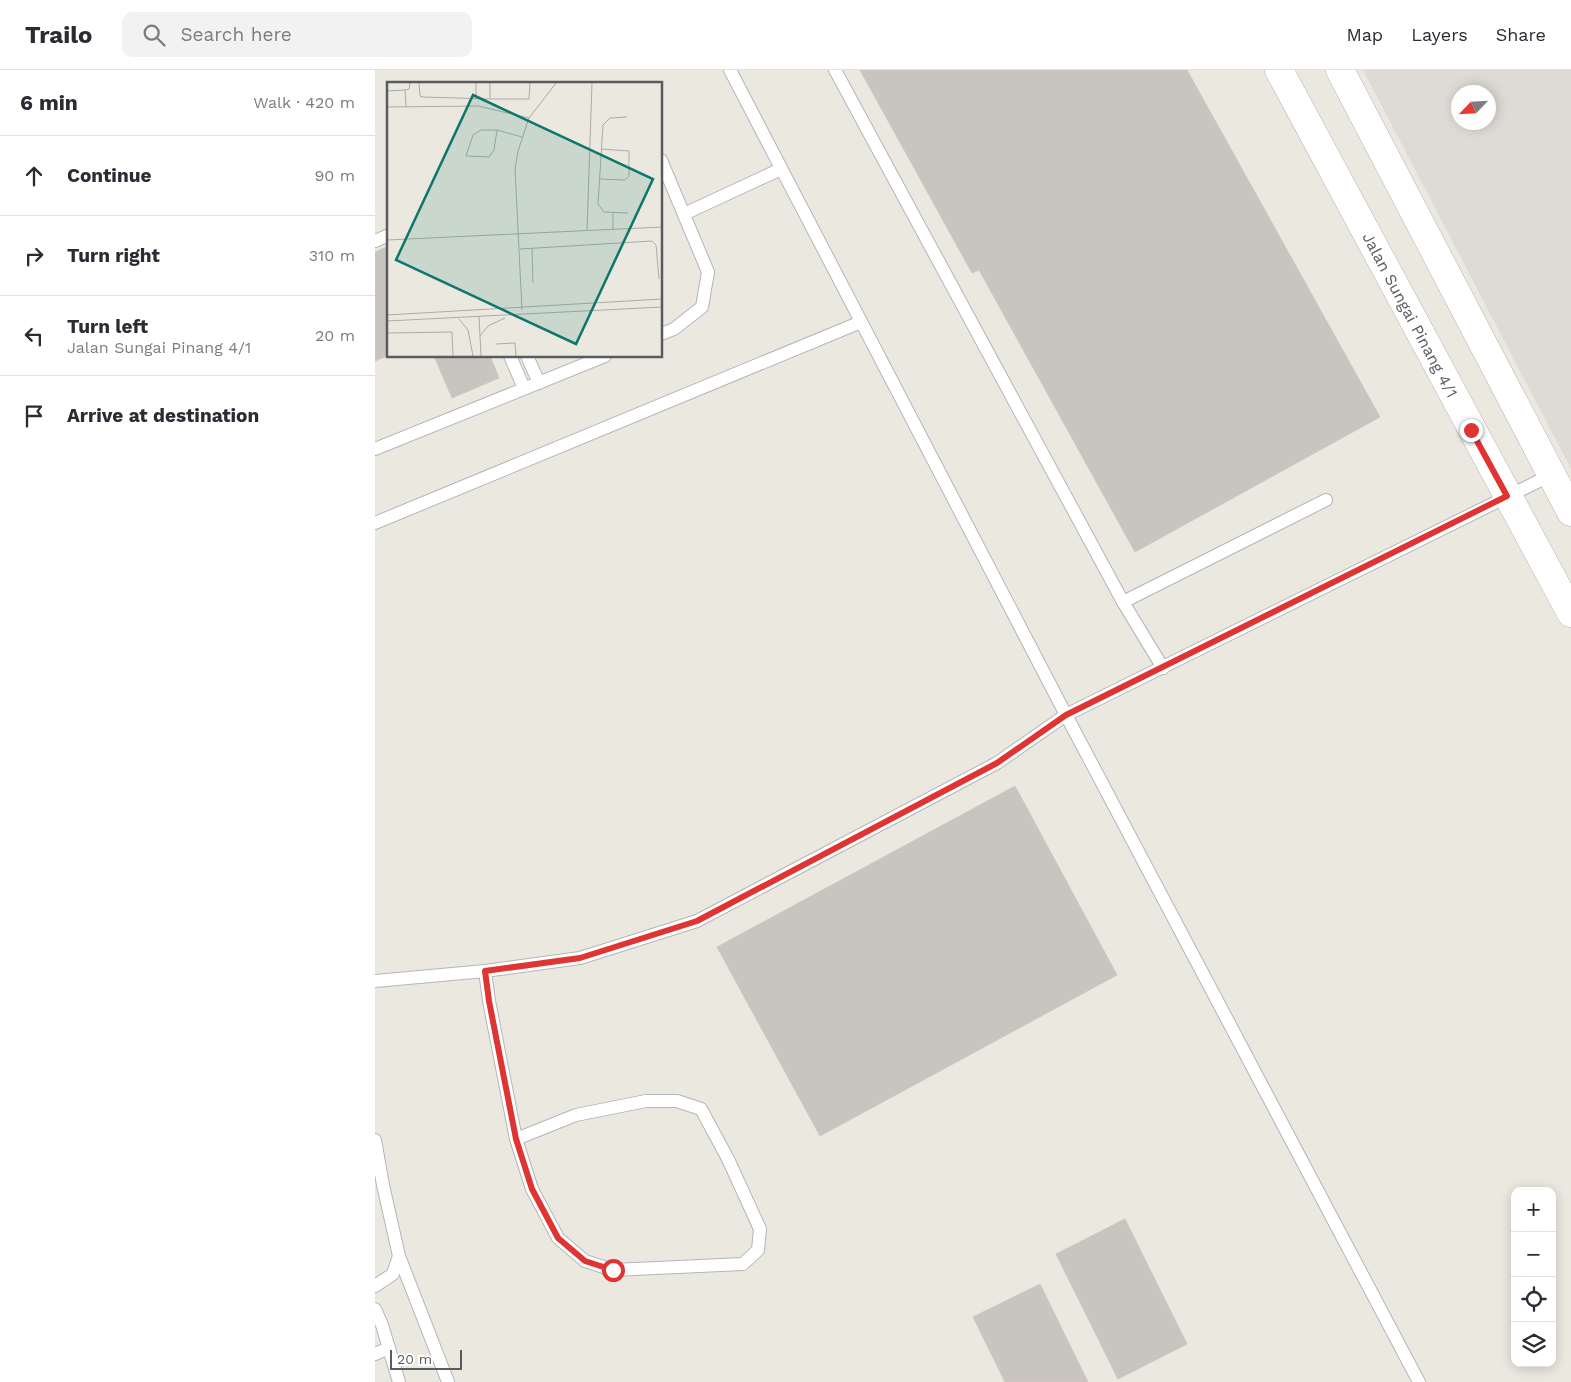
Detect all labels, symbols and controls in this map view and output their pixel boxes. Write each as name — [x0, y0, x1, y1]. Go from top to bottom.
search box — [122, 12, 472, 57]
text: Trailo — [25, 21, 92, 49]
icon: search — [140, 21, 168, 49]
text: Search here — [180, 23, 292, 46]
text: Map — [1346, 24, 1383, 45]
text: Layers — [1411, 24, 1468, 45]
text: Share — [1496, 24, 1546, 45]
inset map — [387, 82, 663, 358]
north arrow — [1451, 85, 1496, 130]
text: 6 min — [20, 90, 78, 115]
text: Walk · 420 m — [253, 93, 355, 112]
icon: ahead — [20, 162, 48, 190]
text: Continue — [67, 164, 151, 187]
text: 90 m — [314, 166, 355, 185]
street label: Jalan Sungai Pinang 4/1 — [1358, 229, 1462, 401]
icon: right — [20, 242, 48, 270]
text: Turn right — [67, 244, 160, 267]
text: 310 m — [309, 246, 355, 265]
text: Turn left — [67, 315, 148, 338]
icon: left — [20, 322, 48, 350]
text: 20 m — [315, 326, 355, 345]
text: Jalan Sungai Pinang 4/1 — [67, 338, 251, 357]
icon: arrive — [20, 402, 48, 430]
text: Arrive at destination — [67, 404, 259, 427]
route end — [1460, 419, 1483, 442]
map controls — [1511, 1187, 1556, 1367]
button: + — [1511, 1187, 1556, 1232]
button: − — [1511, 1232, 1556, 1277]
route start — [602, 1259, 625, 1282]
button: locate — [1511, 1277, 1556, 1322]
button: layers — [1511, 1322, 1556, 1367]
scale bar — [390, 1347, 463, 1370]
text: 20 m — [397, 1351, 432, 1367]

